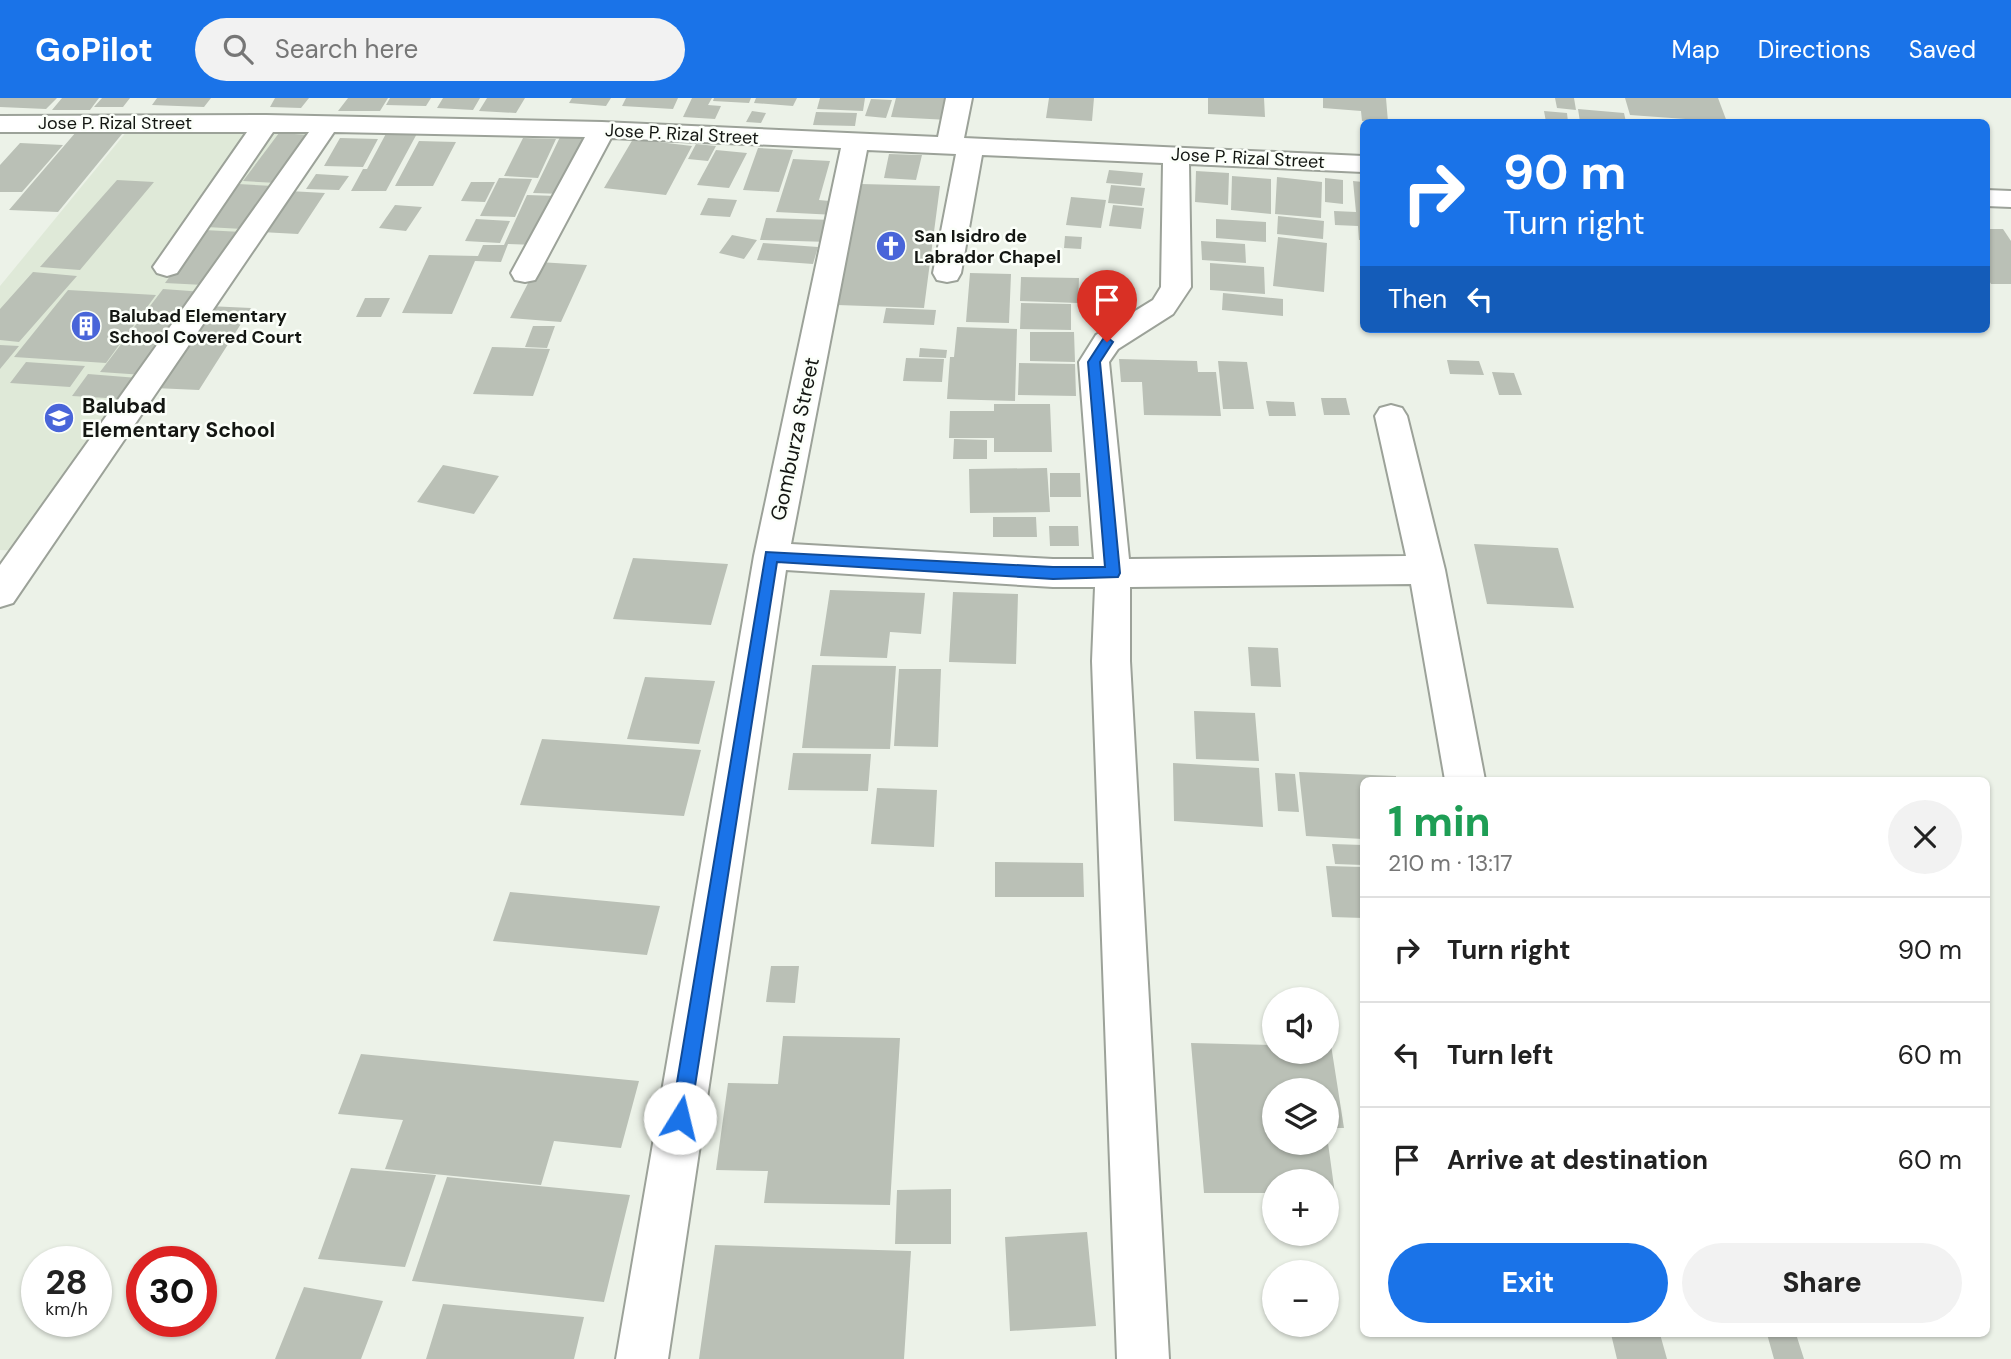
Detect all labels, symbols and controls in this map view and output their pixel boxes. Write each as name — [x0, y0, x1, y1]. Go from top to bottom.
search box — [195, 18, 685, 81]
text: GoPilot — [35, 28, 153, 71]
icon: search — [219, 30, 257, 68]
text: Search here — [275, 32, 418, 66]
text: Map — [1672, 34, 1720, 65]
text: Directions — [1758, 34, 1871, 65]
text: Saved — [1909, 34, 1976, 65]
street label: Jose P. Rizal Street — [38, 111, 192, 135]
street label: Jose P. Rizal Street — [604, 118, 760, 150]
text: 90 m — [1503, 140, 1626, 204]
street label: Jose P. Rizal Street — [1170, 142, 1326, 174]
icon: right — [1388, 147, 1479, 238]
text: Turn right — [1503, 202, 1645, 244]
place label: San Isidro de Labrador Chapel — [914, 224, 1061, 269]
church icon: San Isidro de Labrador Chapel — [874, 229, 908, 263]
pin — [1077, 270, 1137, 342]
icon: left — [1461, 280, 1499, 318]
icon: arrive — [1088, 281, 1126, 319]
text: Then — [1388, 282, 1447, 316]
place label: Balubad Elementary School Covered Court — [109, 304, 302, 349]
building icon: Balubad Elementary School Covered Court — [69, 309, 103, 343]
street label: Gomburza Street — [764, 355, 826, 523]
place label: Balubad Elementary School — [82, 392, 275, 444]
school or university icon: Balubad Elementary School — [42, 401, 76, 435]
text: 1 min — [1388, 794, 1491, 849]
button: close — [1888, 800, 1962, 874]
text: 210 m · 13:17 — [1388, 848, 1512, 878]
icon: right — [1388, 931, 1426, 969]
text: Turn right — [1447, 933, 1571, 967]
text: 90 m — [1898, 933, 1962, 967]
map controls — [1262, 987, 1339, 1337]
button: sound — [1262, 987, 1339, 1064]
icon: left — [1388, 1036, 1426, 1074]
text: Turn left — [1447, 1038, 1554, 1072]
text: 60 m — [1898, 1038, 1962, 1072]
button: layers — [1262, 1078, 1339, 1155]
position arrow — [643, 1081, 717, 1155]
icon: arrive — [1388, 1141, 1426, 1179]
text: Arrive at destination — [1447, 1143, 1708, 1177]
text: 60 m — [1898, 1143, 1962, 1177]
button: + — [1262, 1169, 1339, 1246]
button: Exit — [1388, 1243, 1668, 1323]
button: Share — [1682, 1243, 1962, 1323]
speed limit sign: 30 — [126, 1246, 217, 1337]
text: 28 — [45, 1259, 88, 1305]
button: − — [1262, 1260, 1339, 1337]
text: km/h — [45, 1297, 88, 1321]

